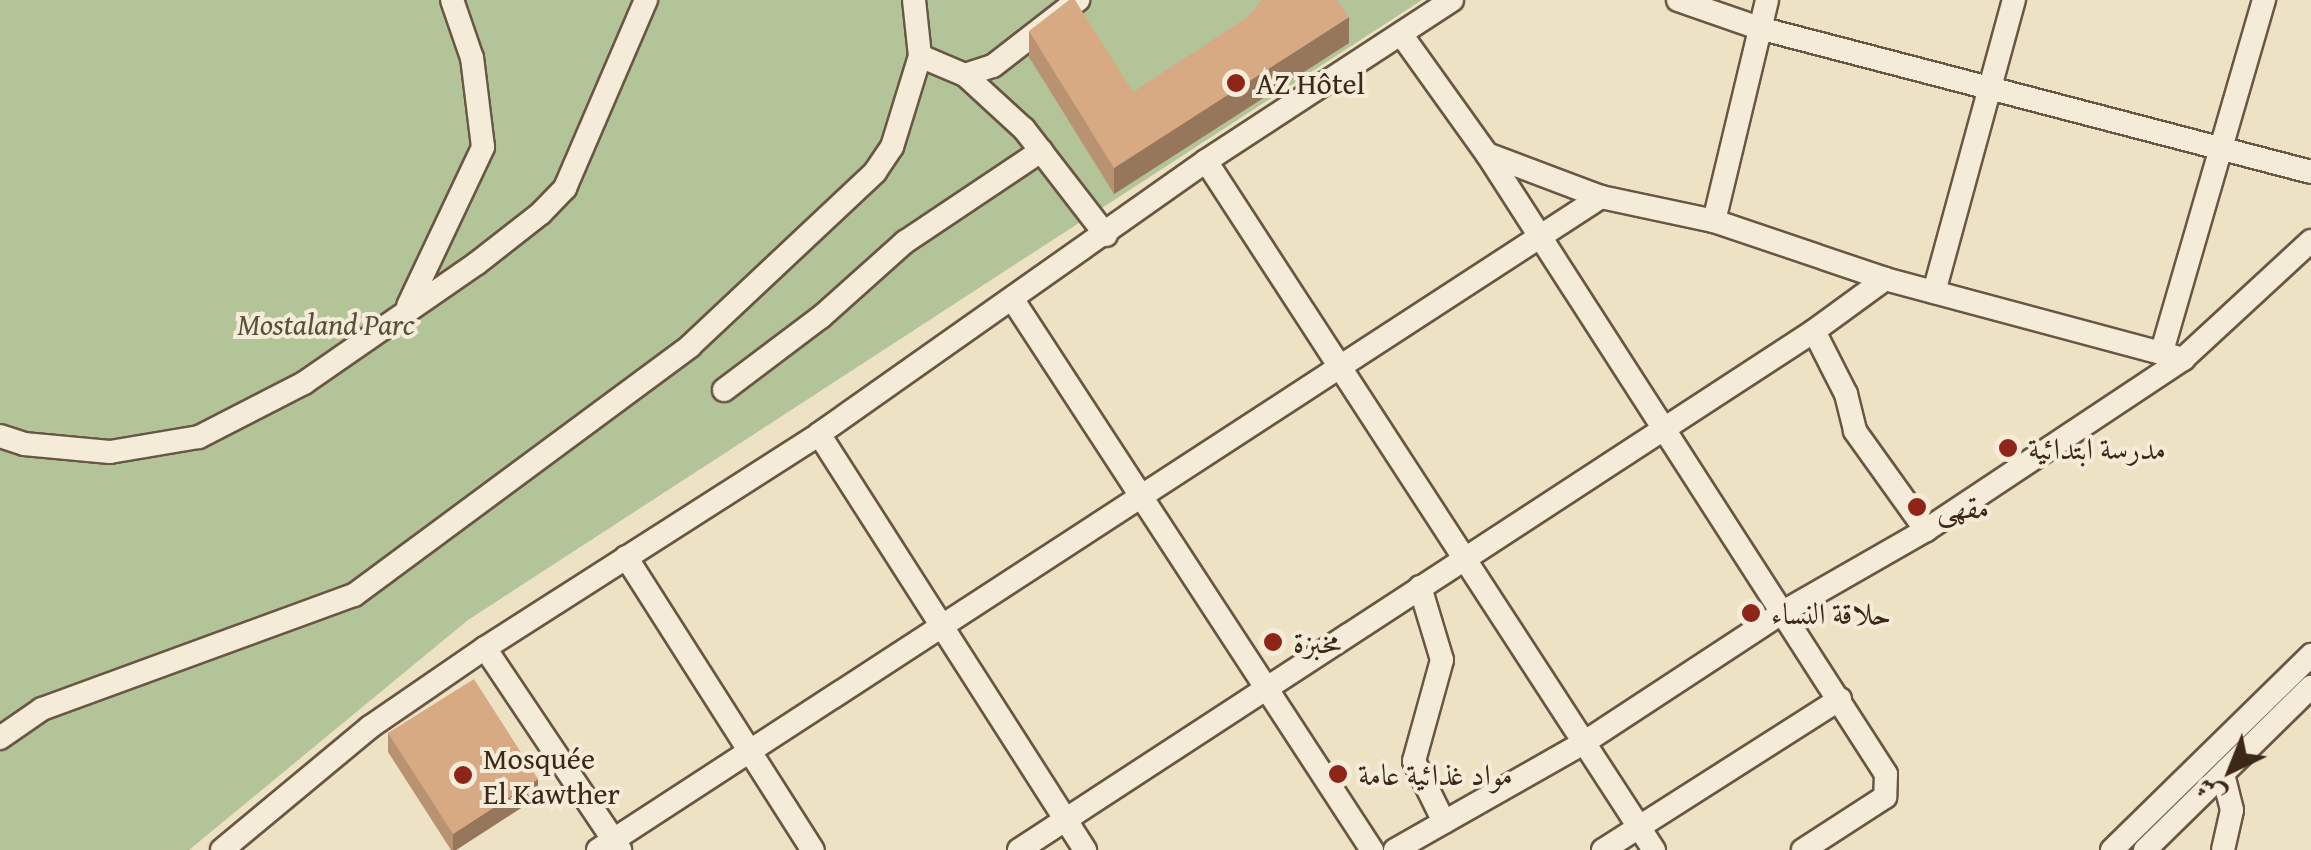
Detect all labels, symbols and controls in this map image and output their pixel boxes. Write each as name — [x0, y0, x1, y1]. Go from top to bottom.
place label: AZ Hôtel — [1256, 65, 1365, 101]
marker: AZ Hôtel — [1225, 72, 1247, 94]
park label: Mostaland Parc — [237, 306, 415, 342]
place label: مدرسة ابتدائية — [2028, 430, 2166, 466]
marker: مدرسة ابتدائية — [1997, 437, 2019, 459]
place label: مقهى — [1937, 489, 1989, 525]
marker: مقهى — [1906, 496, 1928, 518]
place label: حلاقة النساء — [1771, 595, 1891, 631]
marker: حلاقة النساء — [1740, 602, 1762, 624]
place label: مخبزة — [1293, 624, 1341, 660]
marker: مخبزة — [1262, 631, 1284, 653]
north arrow — [2181, 720, 2281, 820]
place label: Mosquée El Kawther — [483, 740, 620, 810]
place label: مواد غذائية عامة — [1358, 756, 1513, 792]
marker: مواد غذائية عامة — [1327, 763, 1349, 785]
marker: Mosquée El Kawther — [452, 764, 474, 786]
text: ش — [2186, 768, 2234, 817]

